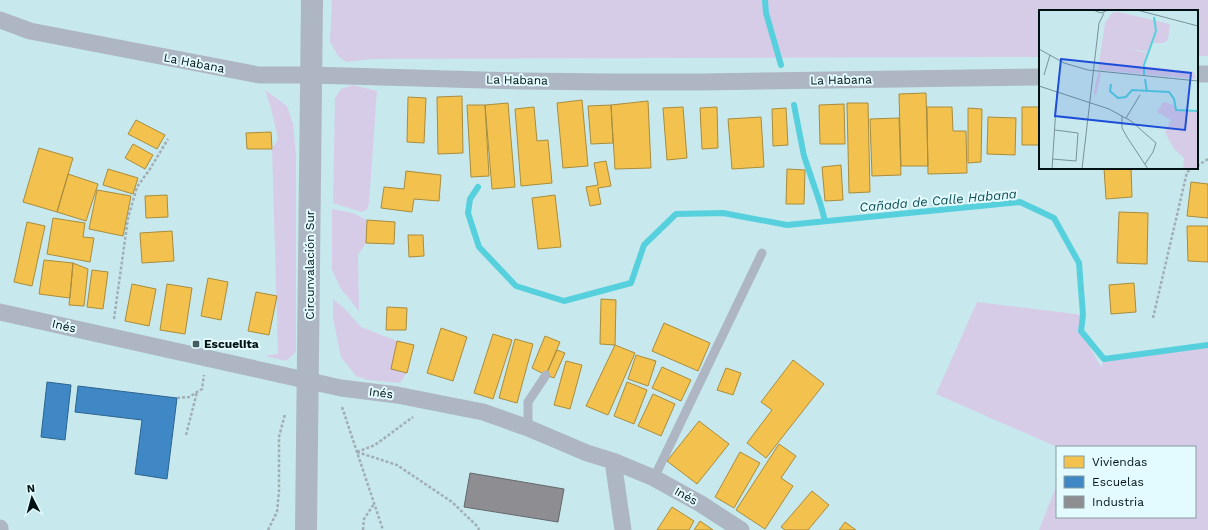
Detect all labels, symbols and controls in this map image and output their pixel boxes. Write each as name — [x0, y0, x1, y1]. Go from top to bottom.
inset map — [1039, 10, 1198, 169]
street label: La Habana — [162, 50, 226, 76]
street label: La Habana — [486, 72, 548, 88]
street label: La Habana — [810, 72, 872, 88]
water label: Cañada de Calle Habana — [859, 186, 1017, 215]
street label: Circunvalación Sur — [303, 210, 317, 320]
street label: Inés — [51, 316, 77, 336]
place label: Escuelita — [204, 337, 259, 351]
marker: Escuelita — [191, 339, 201, 349]
street label: Inés — [368, 385, 394, 401]
legend — [1056, 446, 1196, 518]
text: Viviendas — [1092, 455, 1147, 469]
text: Escuelas — [1092, 475, 1144, 489]
north arrow — [12, 478, 52, 518]
text: N — [26, 482, 36, 495]
street label: Inés — [672, 484, 700, 508]
text: Industria — [1092, 495, 1144, 509]

